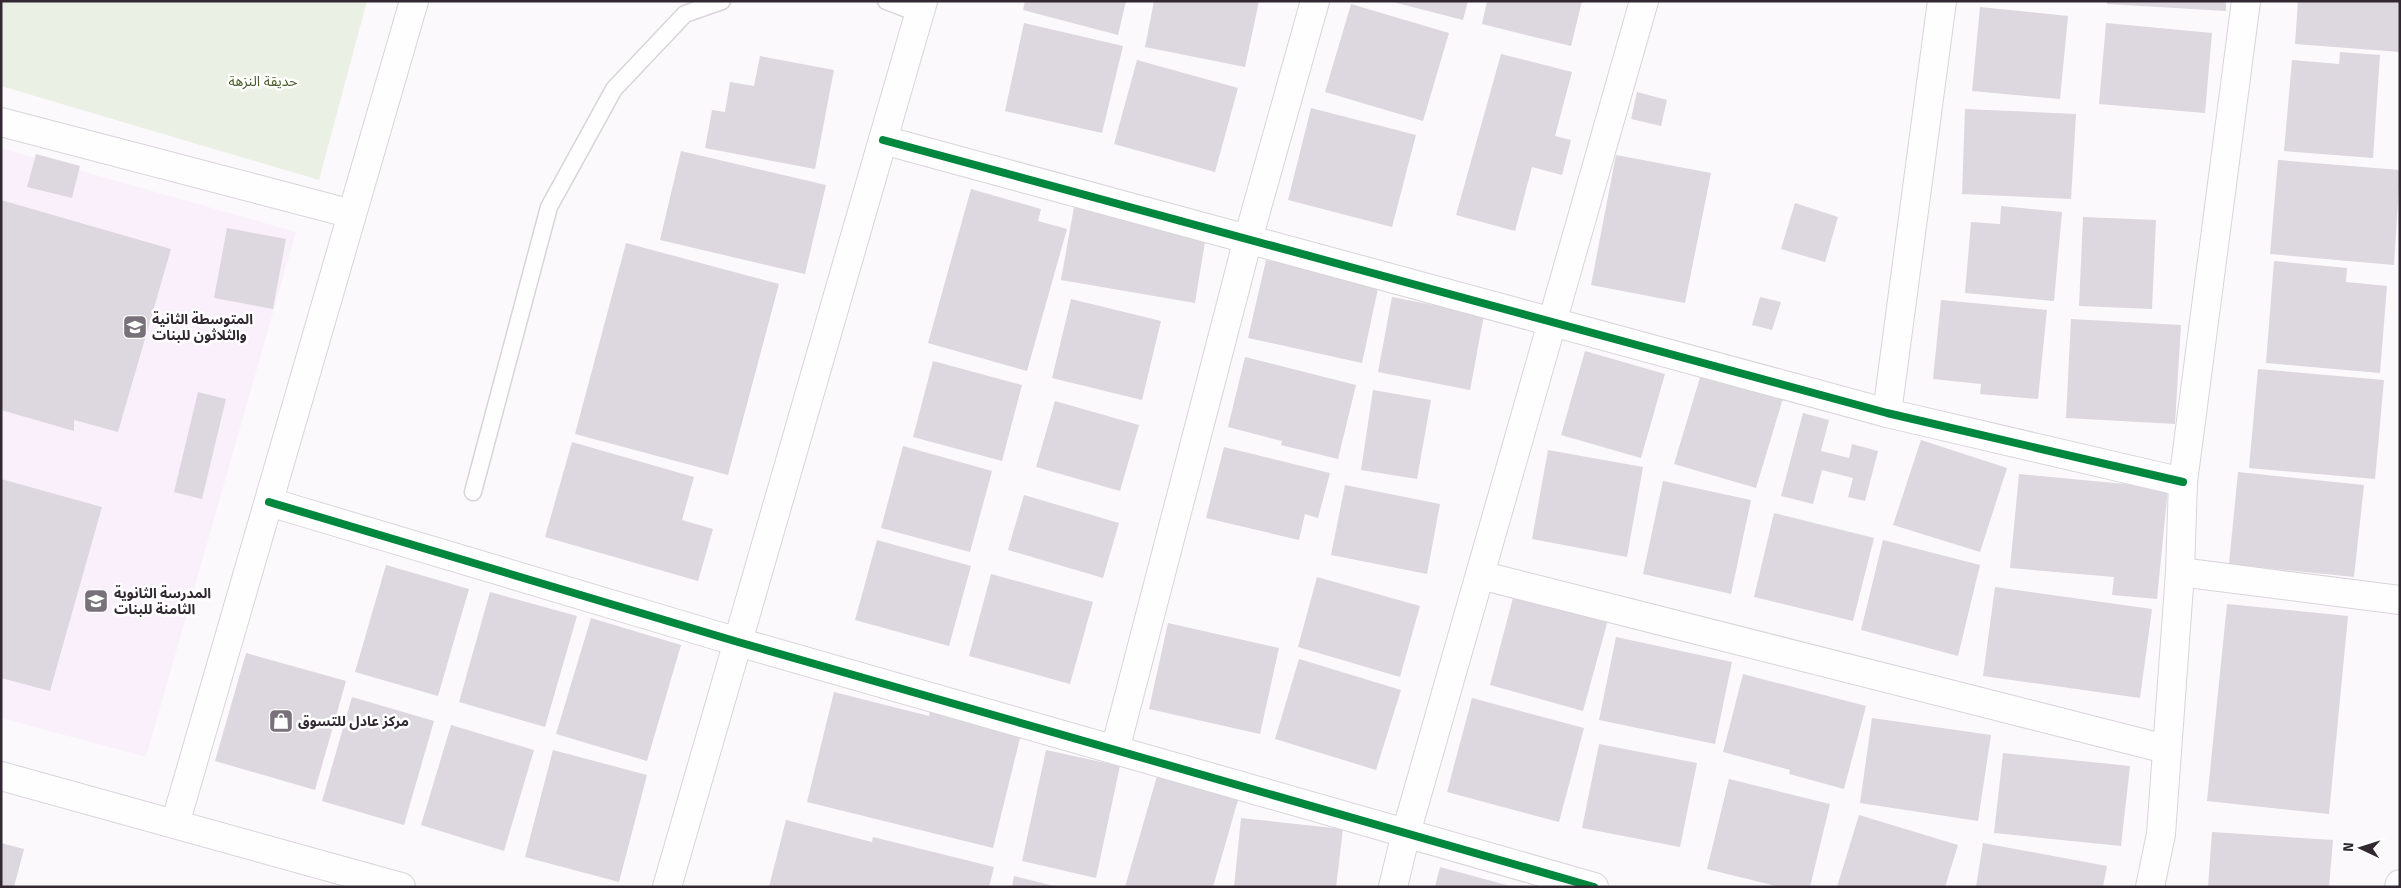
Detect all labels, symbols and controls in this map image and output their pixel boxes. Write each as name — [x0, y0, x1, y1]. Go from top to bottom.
park label: حديقة النزهة — [229, 73, 297, 90]
place label: المتوسطة الثانية والثلاثون للبنات — [152, 311, 253, 344]
school or university icon: المتوسطة الثانية والثلاثون للبنات — [122, 314, 148, 340]
place label: المدرسة الثانوية الثامنة للبنات — [114, 585, 211, 618]
school or university icon: المدرسة الثانوية الثامنة للبنات — [83, 588, 109, 614]
shop icon: مركز عادل للتسوق — [268, 708, 294, 734]
place label: مركز عادل للتسوق — [298, 713, 409, 730]
north arrow — [2336, 823, 2386, 873]
text: N — [2340, 842, 2357, 852]

